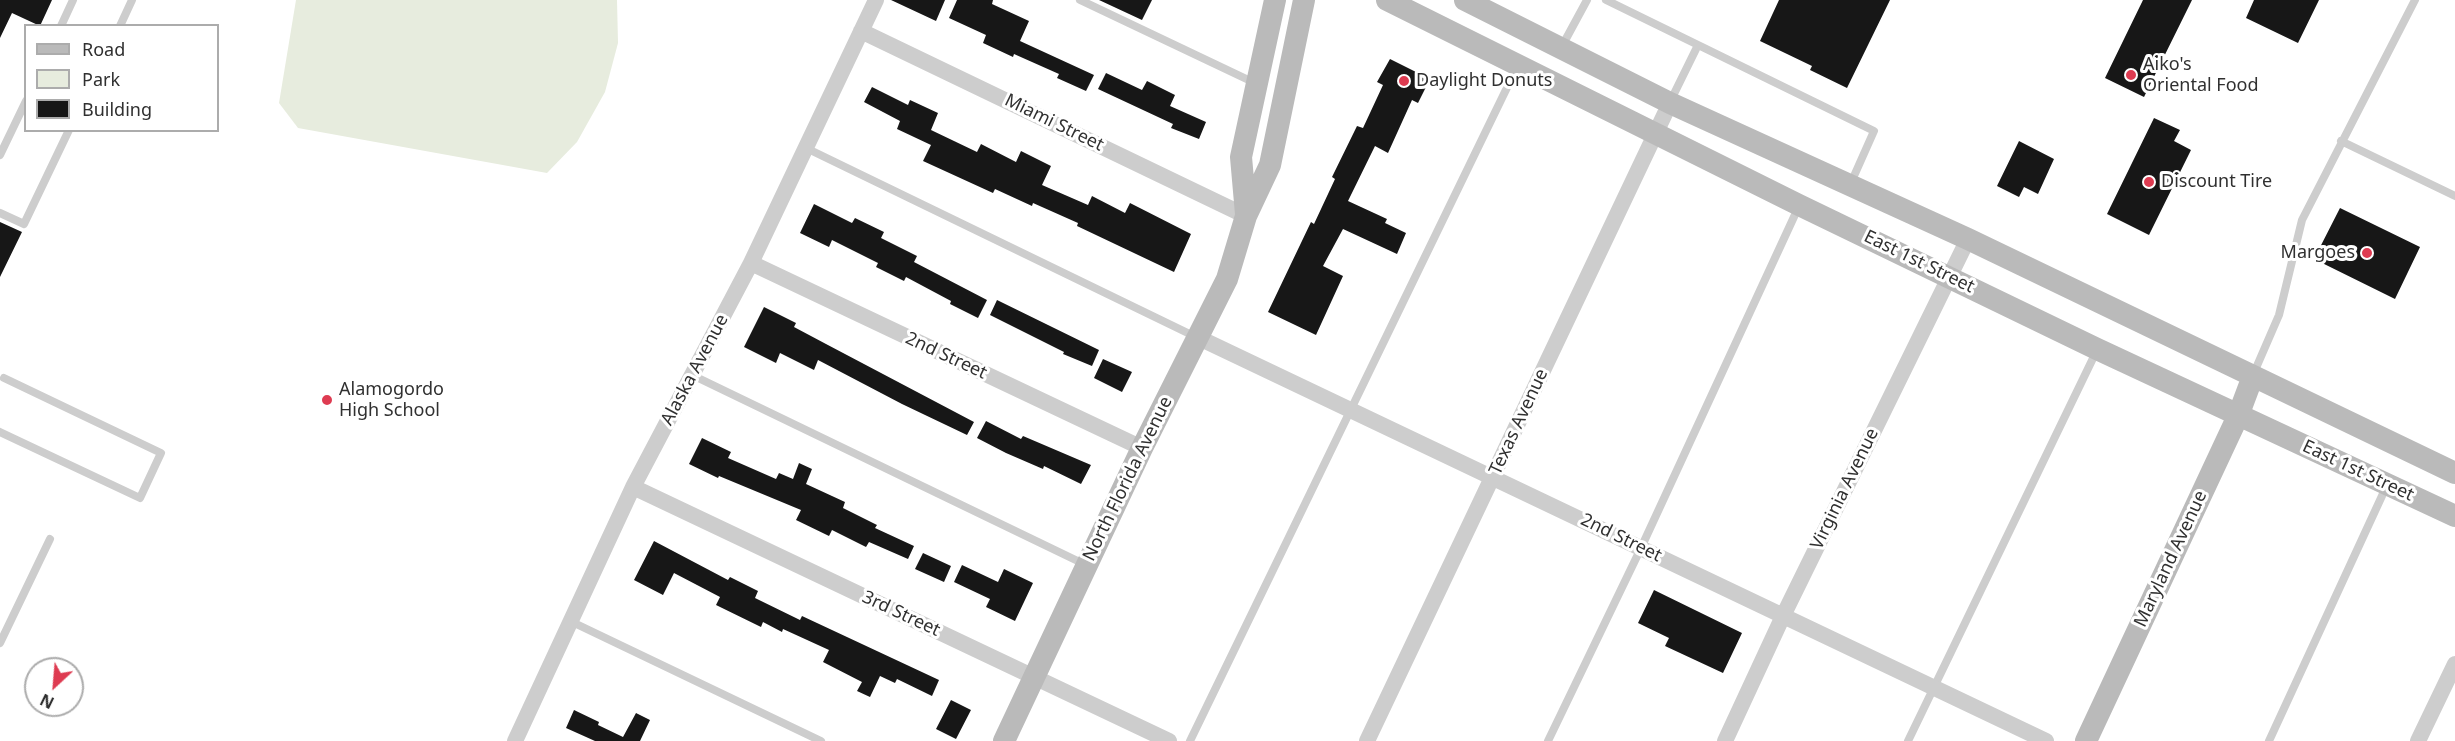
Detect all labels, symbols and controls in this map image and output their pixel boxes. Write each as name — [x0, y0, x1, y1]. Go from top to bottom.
legend — [24, 24, 219, 132]
text: Road — [82, 37, 125, 61]
place label: Aiko's Oriental Food — [2143, 54, 2259, 97]
text: Park — [82, 67, 120, 91]
marker: Aiko's Oriental Food — [2124, 68, 2138, 82]
place label: Daylight Donuts — [1416, 70, 1552, 92]
marker: Daylight Donuts — [1397, 74, 1411, 88]
street label: Miami Street — [1001, 90, 1107, 156]
text: Building — [82, 97, 152, 121]
place label: Discount Tire — [2161, 171, 2272, 193]
marker: Discount Tire — [2142, 175, 2156, 189]
street label: East 1st Street — [1860, 226, 1978, 298]
place label: Margoes — [2281, 242, 2355, 264]
marker: Margoes — [2360, 246, 2374, 260]
street label: Alaska Avenue — [657, 311, 733, 429]
street label: 2nd Street — [902, 328, 990, 384]
street label: Texas Avenue — [1485, 365, 1553, 479]
place label: Alamogordo High School — [339, 379, 444, 422]
marker: Alamogordo High School — [320, 393, 334, 407]
street label: North Florida Avenue — [1079, 393, 1177, 565]
street label: Virginia Avenue — [1806, 425, 1884, 553]
street label: East 1st Street — [2299, 436, 2417, 506]
street label: Maryland Avenue — [2130, 487, 2212, 631]
street label: 2nd Street — [1577, 509, 1665, 567]
street label: 3rd Street — [859, 587, 943, 641]
north arrow — [24, 657, 84, 717]
text: N — [36, 689, 58, 714]

